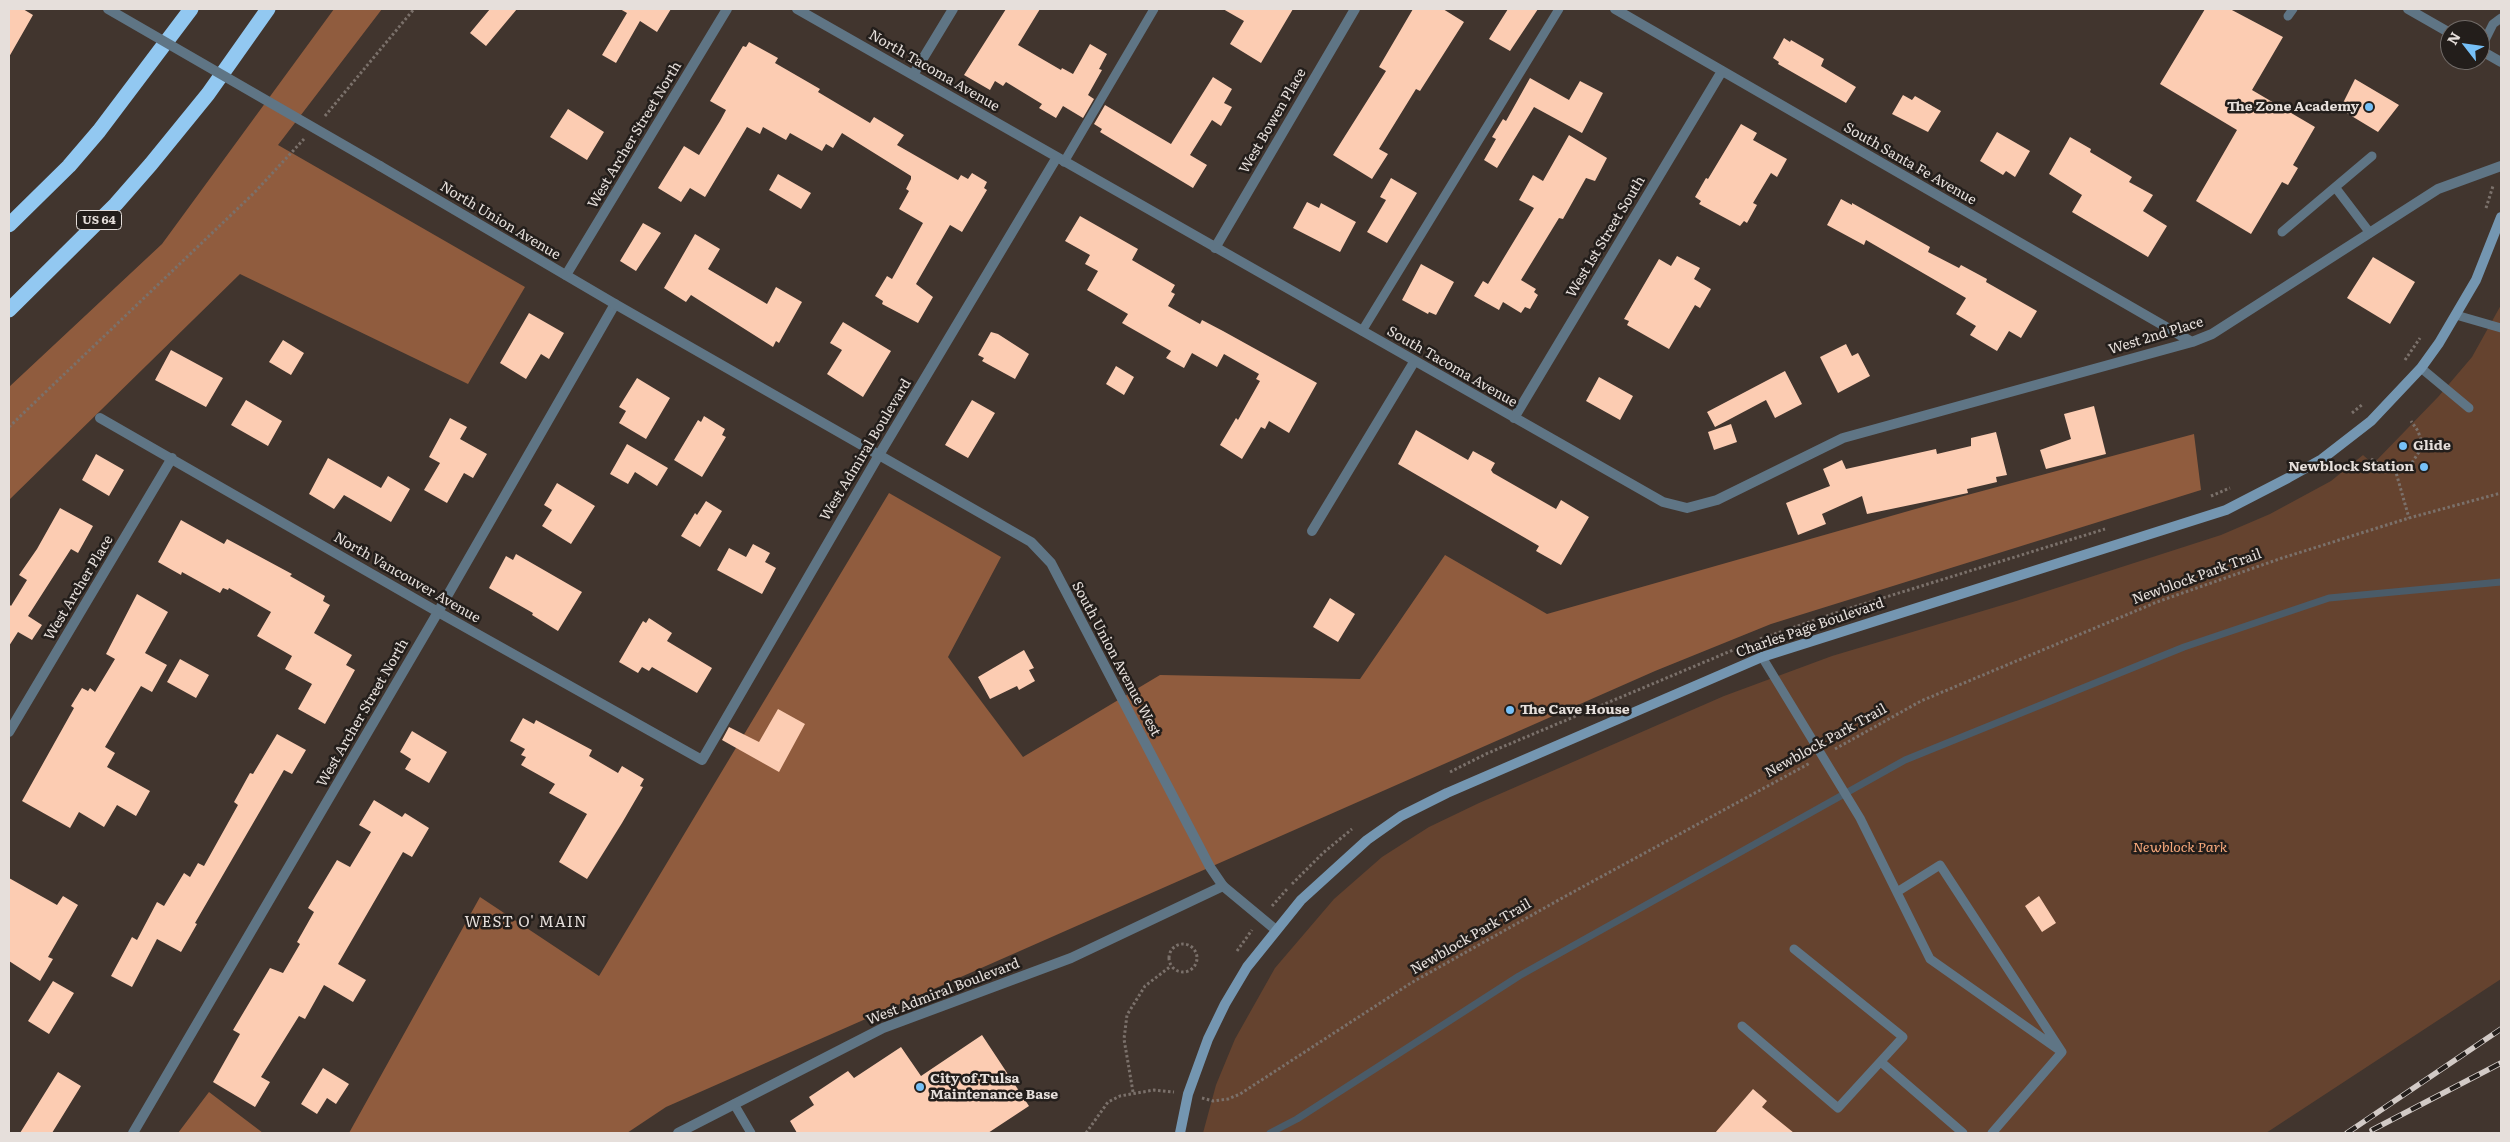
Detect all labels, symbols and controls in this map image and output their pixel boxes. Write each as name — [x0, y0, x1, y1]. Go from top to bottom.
north arrow — [2440, 20, 2490, 70]
street label: North Tacoma Avenue — [866, 27, 1002, 115]
text: N — [2441, 28, 2464, 48]
street label: West Archer Street North — [584, 59, 686, 211]
street label: West Bowen Place — [1236, 65, 1310, 177]
place label: The Zone Academy — [2227, 99, 2359, 115]
marker: The Zone Academy — [2363, 101, 2375, 113]
street label: South Santa Fe Avenue — [1841, 119, 1979, 209]
street label: West 1st Street South — [1563, 173, 1649, 301]
street label: North Union Avenue — [437, 178, 563, 264]
road number: US 64 — [76, 210, 122, 230]
street label: West 2nd Place — [2107, 314, 2205, 358]
street label: South Tacoma Avenue — [1384, 323, 1520, 411]
street label: West Admiral Boulevard — [817, 376, 915, 524]
place label: Glide — [2413, 438, 2451, 454]
marker: Glide — [2397, 440, 2409, 452]
place label: Newblock Station — [2288, 459, 2414, 475]
marker: Newblock Station — [2418, 461, 2430, 473]
street label: North Vancouver Avenue — [331, 529, 483, 627]
street label: West Archer Place — [41, 532, 117, 644]
street label: Newblock Park Trail — [2130, 546, 2264, 608]
street label: South Union Avenue West — [1068, 579, 1164, 739]
street label: Charles Page Boulevard — [1734, 595, 1886, 661]
street label: West Archer Street North — [314, 636, 412, 790]
street label: Newblock Park Trail — [1762, 701, 1890, 781]
place label: The Cave House — [1520, 702, 1630, 718]
marker: The Cave House — [1504, 704, 1516, 716]
park label: Newblock Park — [2133, 840, 2227, 856]
street label: Newblock Park Trail — [1408, 896, 1534, 978]
district label: WEST O' MAIN — [463, 914, 589, 932]
street label: West Admiral Boulevard — [864, 955, 1022, 1029]
place label: City of Tulsa Maintenance Base — [930, 1071, 1058, 1104]
marker: City of Tulsa Maintenance Base — [914, 1081, 926, 1093]

